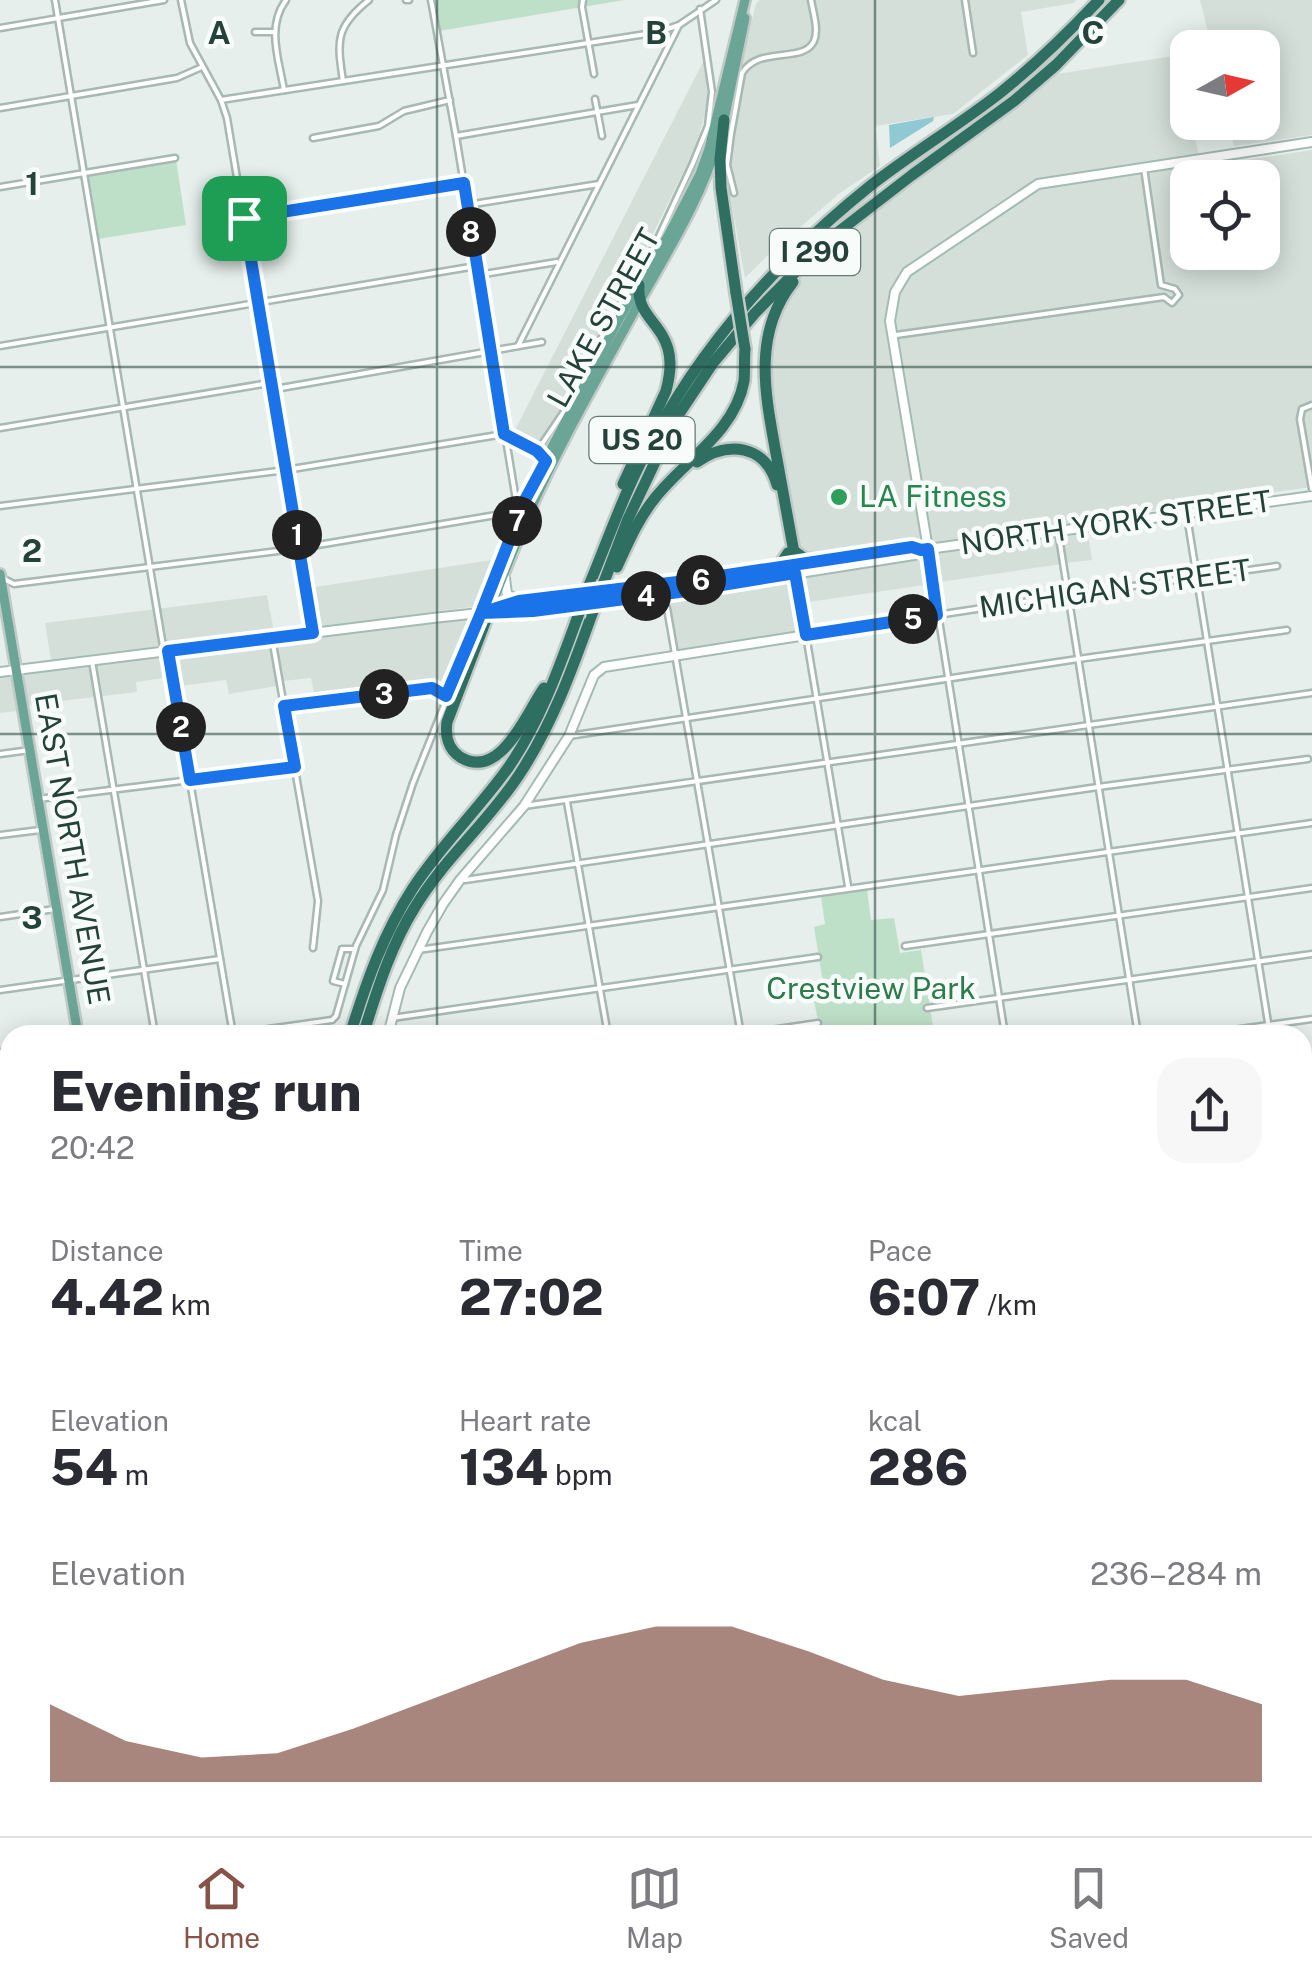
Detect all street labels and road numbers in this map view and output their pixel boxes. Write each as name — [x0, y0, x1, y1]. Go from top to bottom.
street label: LAKE STREET — [539, 222, 667, 413]
road number: I 290 — [770, 229, 860, 275]
road number: US 20 — [590, 417, 694, 463]
street label: NORTH YORK STREET — [958, 482, 1274, 562]
street label: MICHIGAN STREET — [977, 551, 1253, 625]
street label: EAST NORTH AVENUE — [28, 690, 118, 1007]

